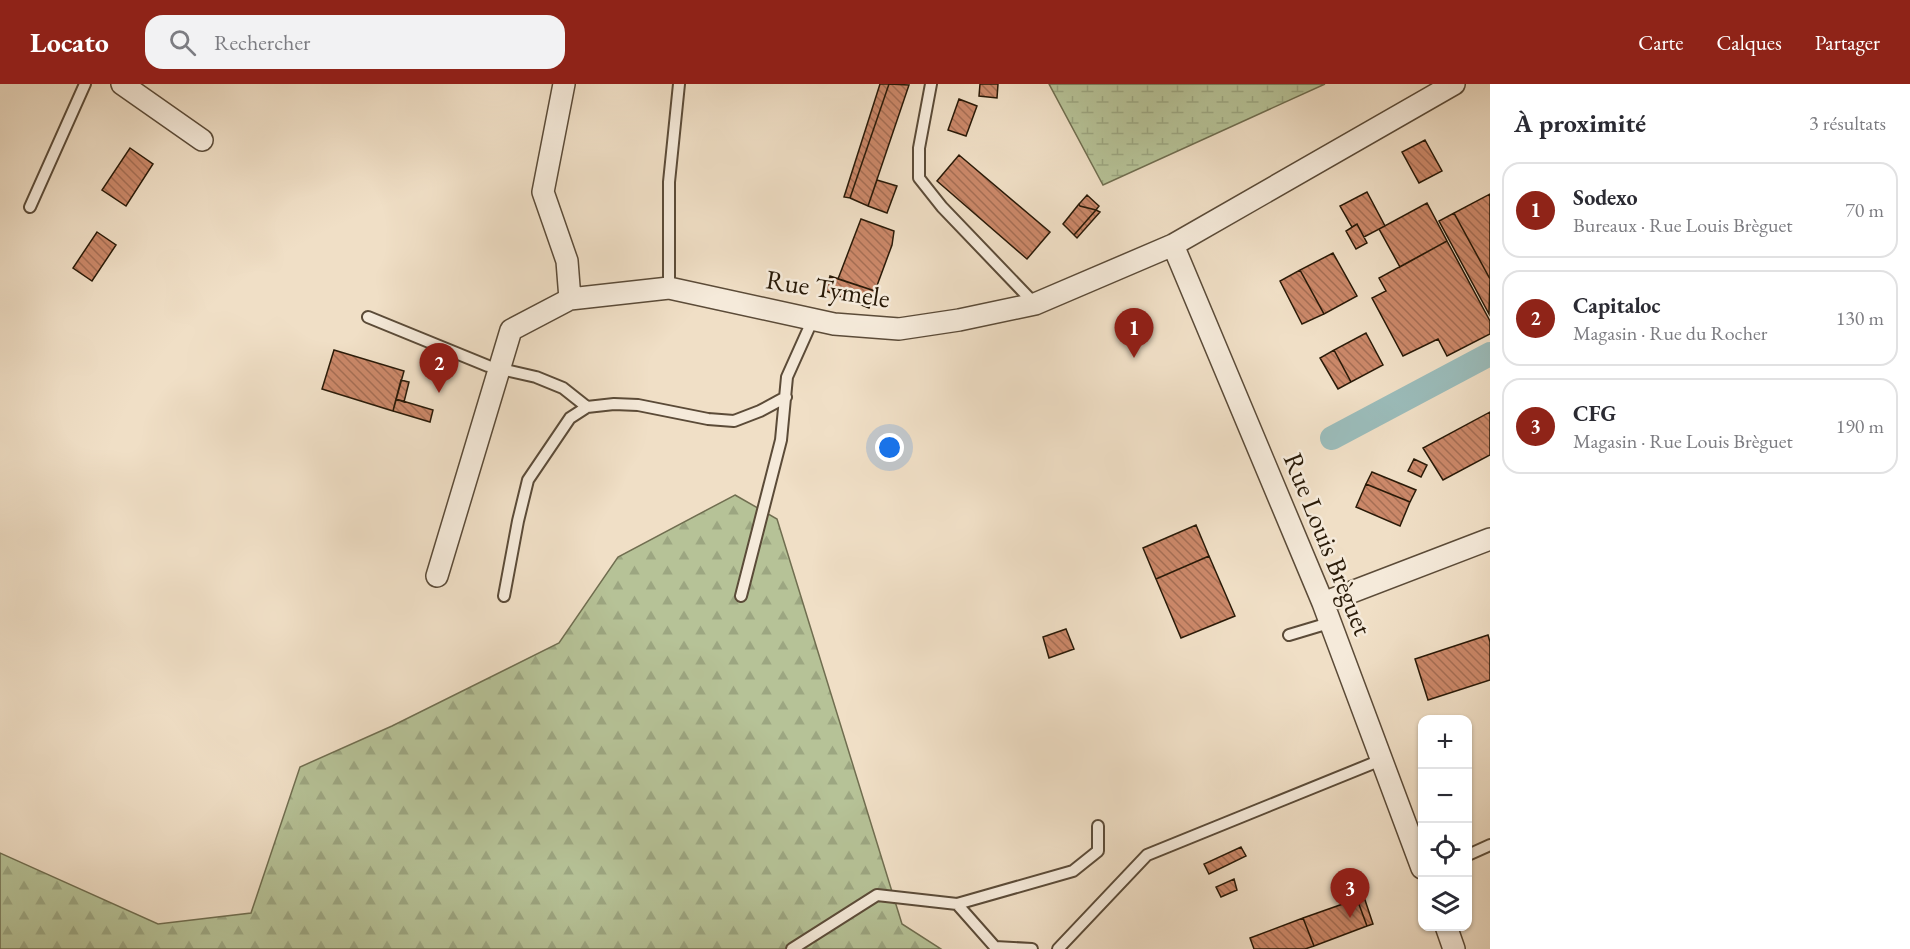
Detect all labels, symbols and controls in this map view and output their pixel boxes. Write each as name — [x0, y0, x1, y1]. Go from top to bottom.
search box — [145, 15, 565, 69]
text: Locato — [30, 24, 109, 60]
icon: search — [166, 26, 199, 59]
text: Rechercher — [214, 28, 310, 57]
text: Carte — [1638, 29, 1683, 56]
text: Calques — [1716, 29, 1782, 56]
text: Partager — [1815, 29, 1880, 56]
text: À proximité — [1514, 106, 1646, 140]
text: 3 résultats — [1809, 110, 1886, 136]
text: Sodexo — [1573, 183, 1637, 212]
text: 1 — [1530, 197, 1541, 223]
text: 70 m — [1845, 197, 1884, 223]
text: Bureaux · Rue Louis Brèguet — [1573, 212, 1793, 238]
street label: Rue Tymele — [764, 261, 893, 316]
text: Capitaloc — [1573, 291, 1660, 320]
text: 2 — [1530, 305, 1541, 331]
text: 130 m — [1836, 305, 1884, 331]
pin: 1 — [1114, 308, 1154, 358]
text: Magasin · Rue du Rocher — [1573, 320, 1768, 346]
pin: 2 — [420, 344, 458, 393]
text: CFG — [1573, 399, 1616, 428]
text: 3 — [1530, 413, 1541, 439]
text: 190 m — [1836, 413, 1884, 439]
text: Magasin · Rue Louis Brèguet — [1573, 428, 1793, 454]
your location — [875, 433, 904, 462]
street label: Rue Louis Brèguet — [1276, 447, 1381, 641]
map controls — [1418, 715, 1472, 931]
button: + — [1418, 715, 1472, 769]
button: − — [1418, 769, 1472, 823]
button: locate — [1418, 823, 1472, 877]
pin: 3 — [1330, 868, 1370, 918]
button: layers — [1418, 877, 1472, 931]

